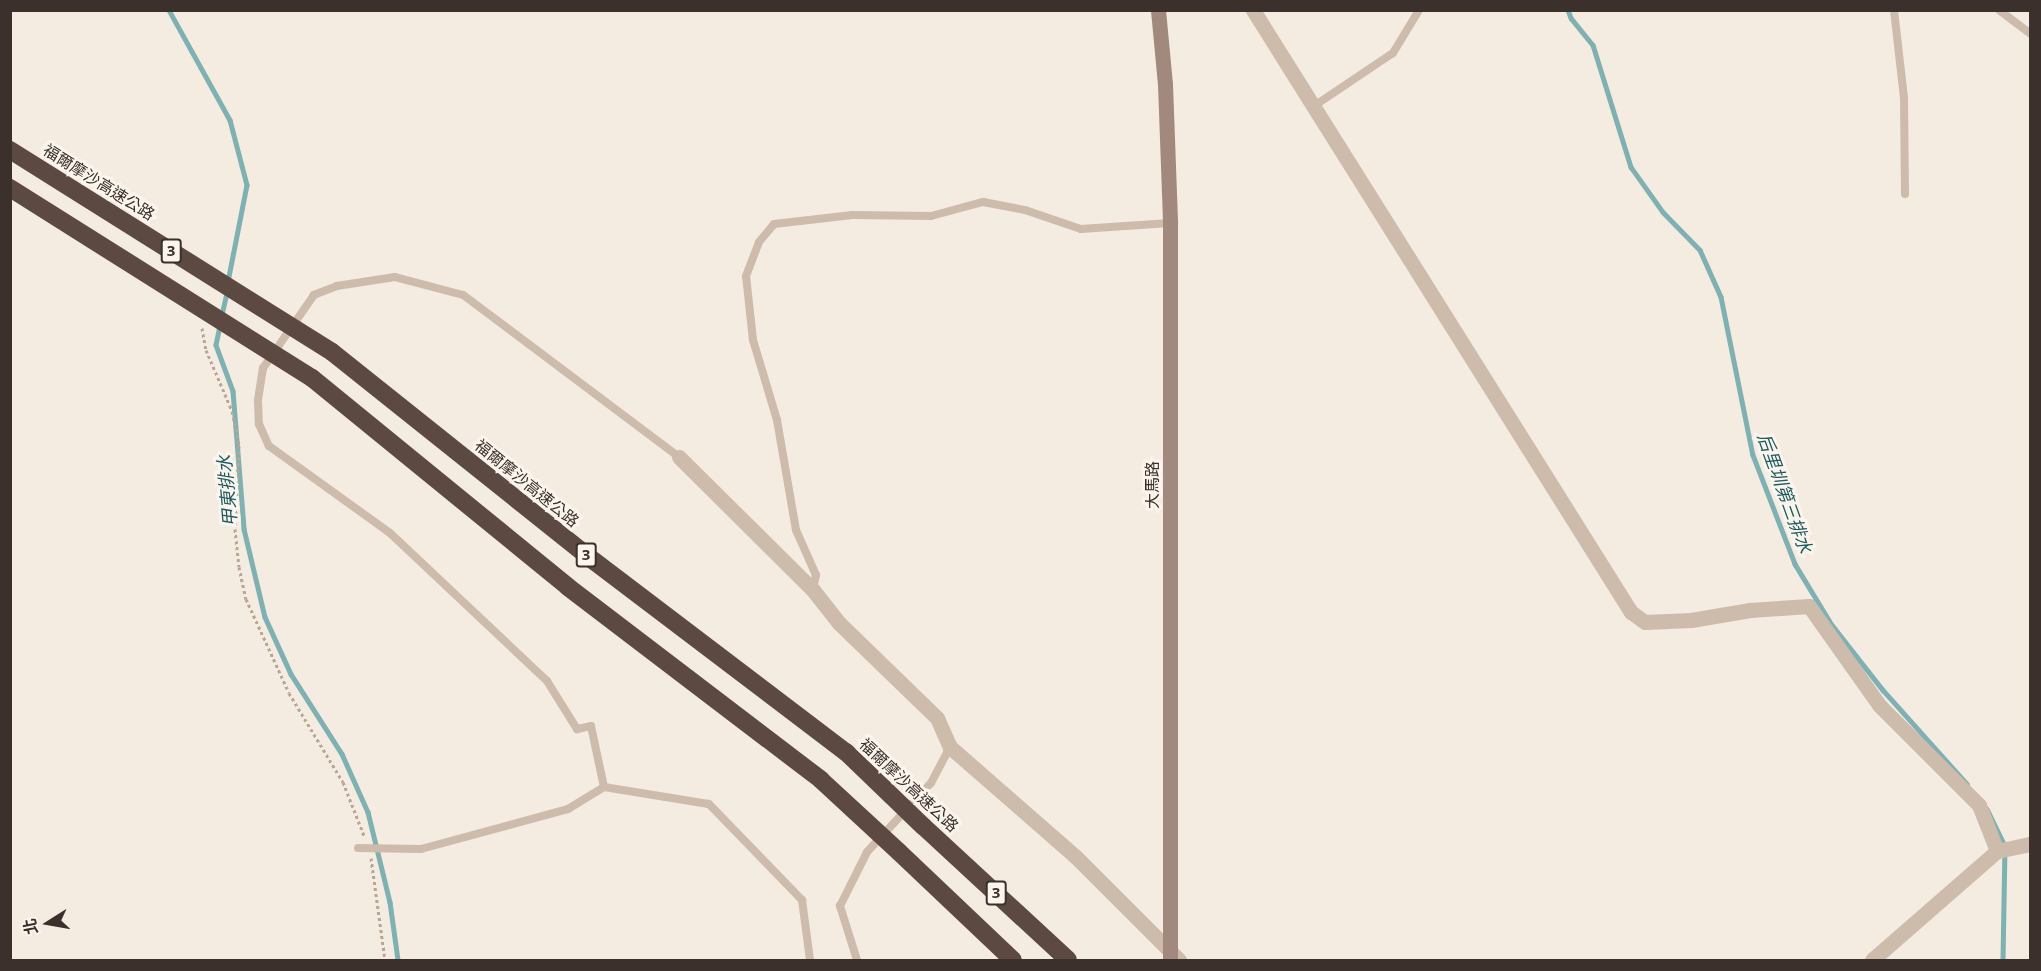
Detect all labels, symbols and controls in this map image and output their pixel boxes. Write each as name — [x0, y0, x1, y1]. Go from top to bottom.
street label: 福爾摩沙高速公路 — [40, 140, 158, 224]
road number: 3 — [160, 239, 182, 263]
water label: 后里圳第三排水 — [1753, 430, 1817, 556]
street label: 福爾摩沙高速公路 — [471, 435, 583, 531]
water label: 甲東排水 — [213, 454, 241, 528]
street label: 大馬路 — [1142, 461, 1162, 509]
road number: 3 — [576, 543, 596, 567]
street label: 福爾摩沙高速公路 — [856, 734, 962, 836]
road number: 3 — [986, 881, 1006, 905]
north arrow — [18, 893, 78, 953]
text: 北 — [18, 916, 43, 936]

